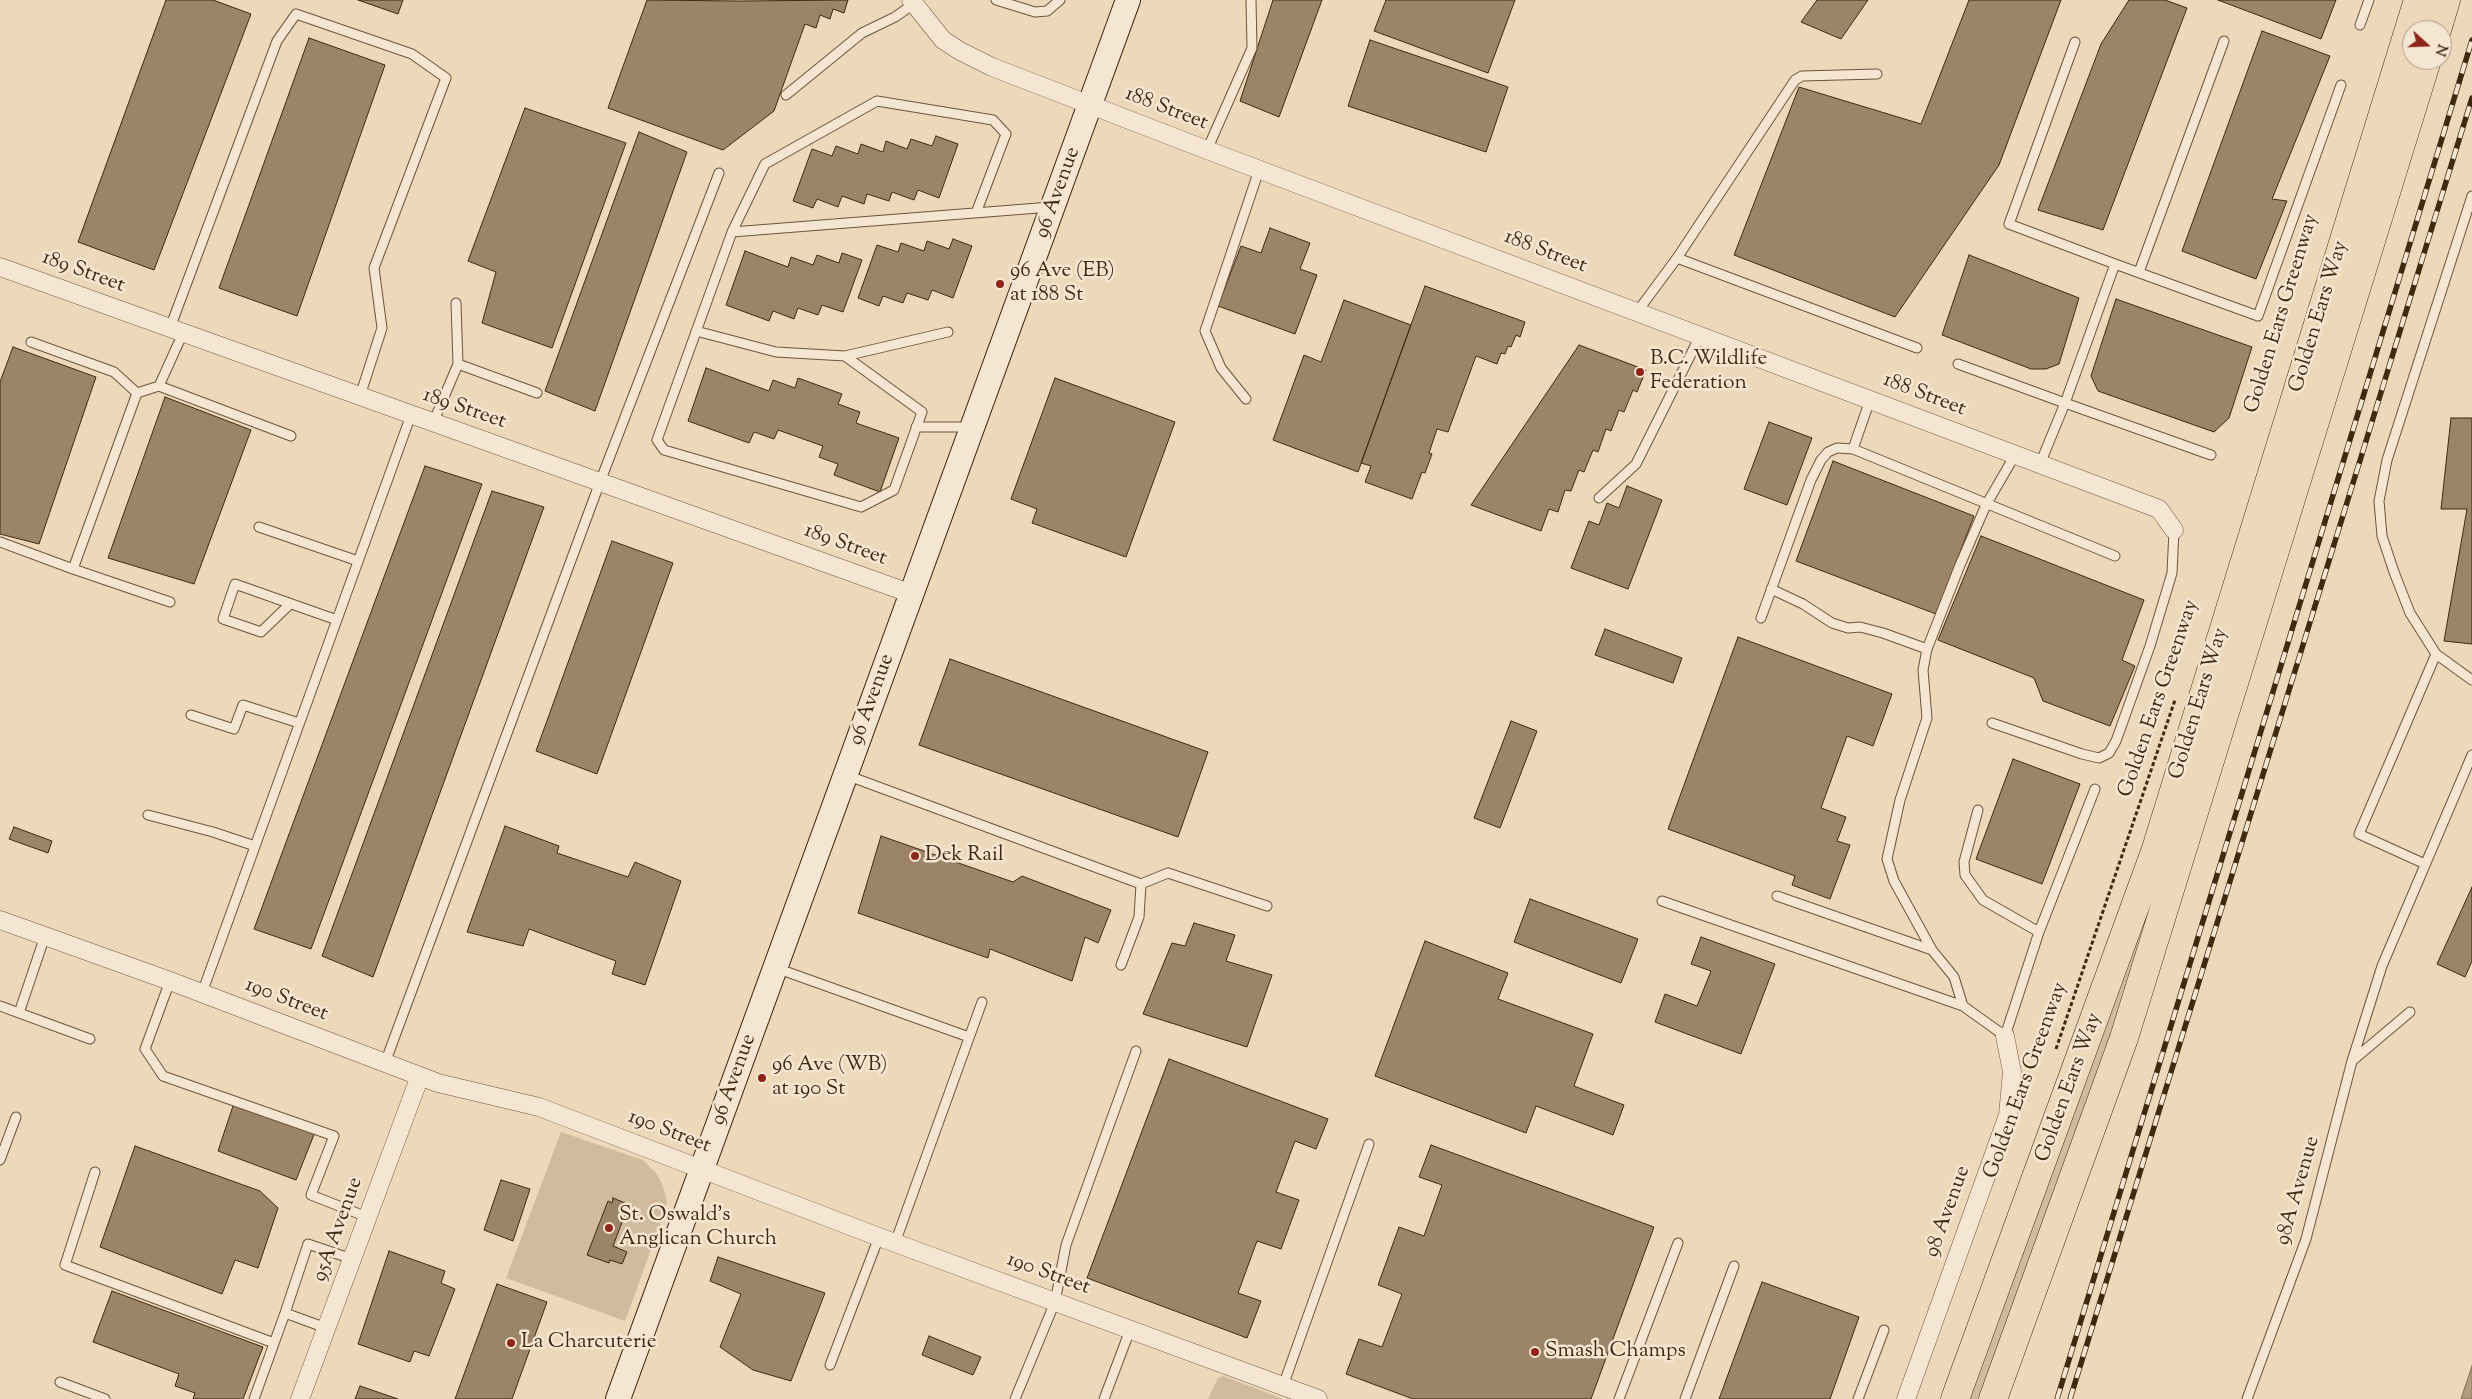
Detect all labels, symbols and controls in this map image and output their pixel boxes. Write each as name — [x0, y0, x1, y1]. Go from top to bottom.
north arrow — [2402, 20, 2452, 70]
text: N — [2429, 41, 2451, 58]
street label: 188 Street — [1121, 83, 1211, 137]
street label: 96 Avenue — [1031, 144, 1087, 242]
street label: Golden Ears Greenway — [2241, 211, 2325, 417]
street label: 188 Street — [1500, 226, 1590, 280]
street label: Golden Ears Way — [2285, 238, 2355, 396]
street label: 189 Street — [38, 246, 128, 300]
place label: 96 Ave (EB) at 188 St — [1010, 259, 1115, 309]
marker: 96 Ave (EB) at 188 St — [994, 278, 1006, 290]
place label: B.C. Wildlife Federation — [1650, 347, 1767, 397]
marker: B.C. Wildlife Federation — [1634, 366, 1646, 378]
street label: 188 Street — [1879, 369, 1969, 423]
street label: 189 Street — [419, 384, 509, 436]
street label: 189 Street — [800, 519, 890, 573]
street label: Golden Ears Greenway — [2114, 597, 2206, 801]
street label: Golden Ears Way — [2165, 625, 2235, 783]
street label: 96 Avenue — [845, 651, 901, 749]
place label: Dek Rail — [925, 843, 1004, 869]
marker: Dek Rail — [909, 850, 921, 862]
street label: 190 Street — [241, 974, 331, 1028]
street label: Golden Ears Greenway — [1980, 979, 2074, 1183]
street label: Golden Ears Way — [2031, 1010, 2109, 1166]
street label: 96 Avenue — [707, 1031, 763, 1129]
place label: 96 Ave (WB) at 190 St — [772, 1053, 887, 1103]
marker: 96 Ave (WB) at 190 St — [756, 1072, 768, 1084]
street label: 190 Street — [624, 1106, 714, 1160]
street label: 98A Avenue — [2271, 1134, 2327, 1248]
street label: 98 Avenue — [1921, 1163, 1977, 1261]
street label: 95A Avenue — [308, 1174, 370, 1286]
place label: St. Oswald's Anglican Church — [619, 1203, 777, 1253]
marker: St. Oswald's Anglican Church — [603, 1222, 615, 1234]
street label: 190 Street — [1003, 1248, 1093, 1302]
place label: La Charcuterie — [521, 1330, 656, 1356]
marker: La Charcuterie — [505, 1337, 517, 1349]
place label: Smash Champs — [1545, 1339, 1686, 1365]
marker: Smash Champs — [1529, 1346, 1541, 1358]

